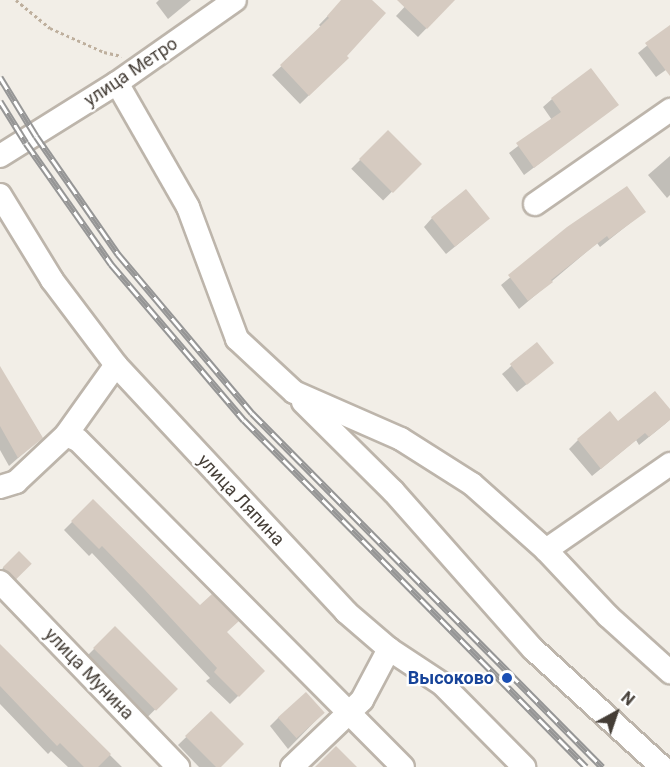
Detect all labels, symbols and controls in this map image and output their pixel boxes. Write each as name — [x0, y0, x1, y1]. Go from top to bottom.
street label: улица Метро — [80, 33, 182, 111]
street label: улица Ляпина — [193, 450, 289, 550]
street label: улица Мунина — [40, 624, 138, 724]
place label: Высоково — [408, 667, 494, 689]
marker: Высоково — [498, 669, 516, 687]
north arrow — [586, 683, 646, 743]
text: N — [617, 688, 638, 710]

